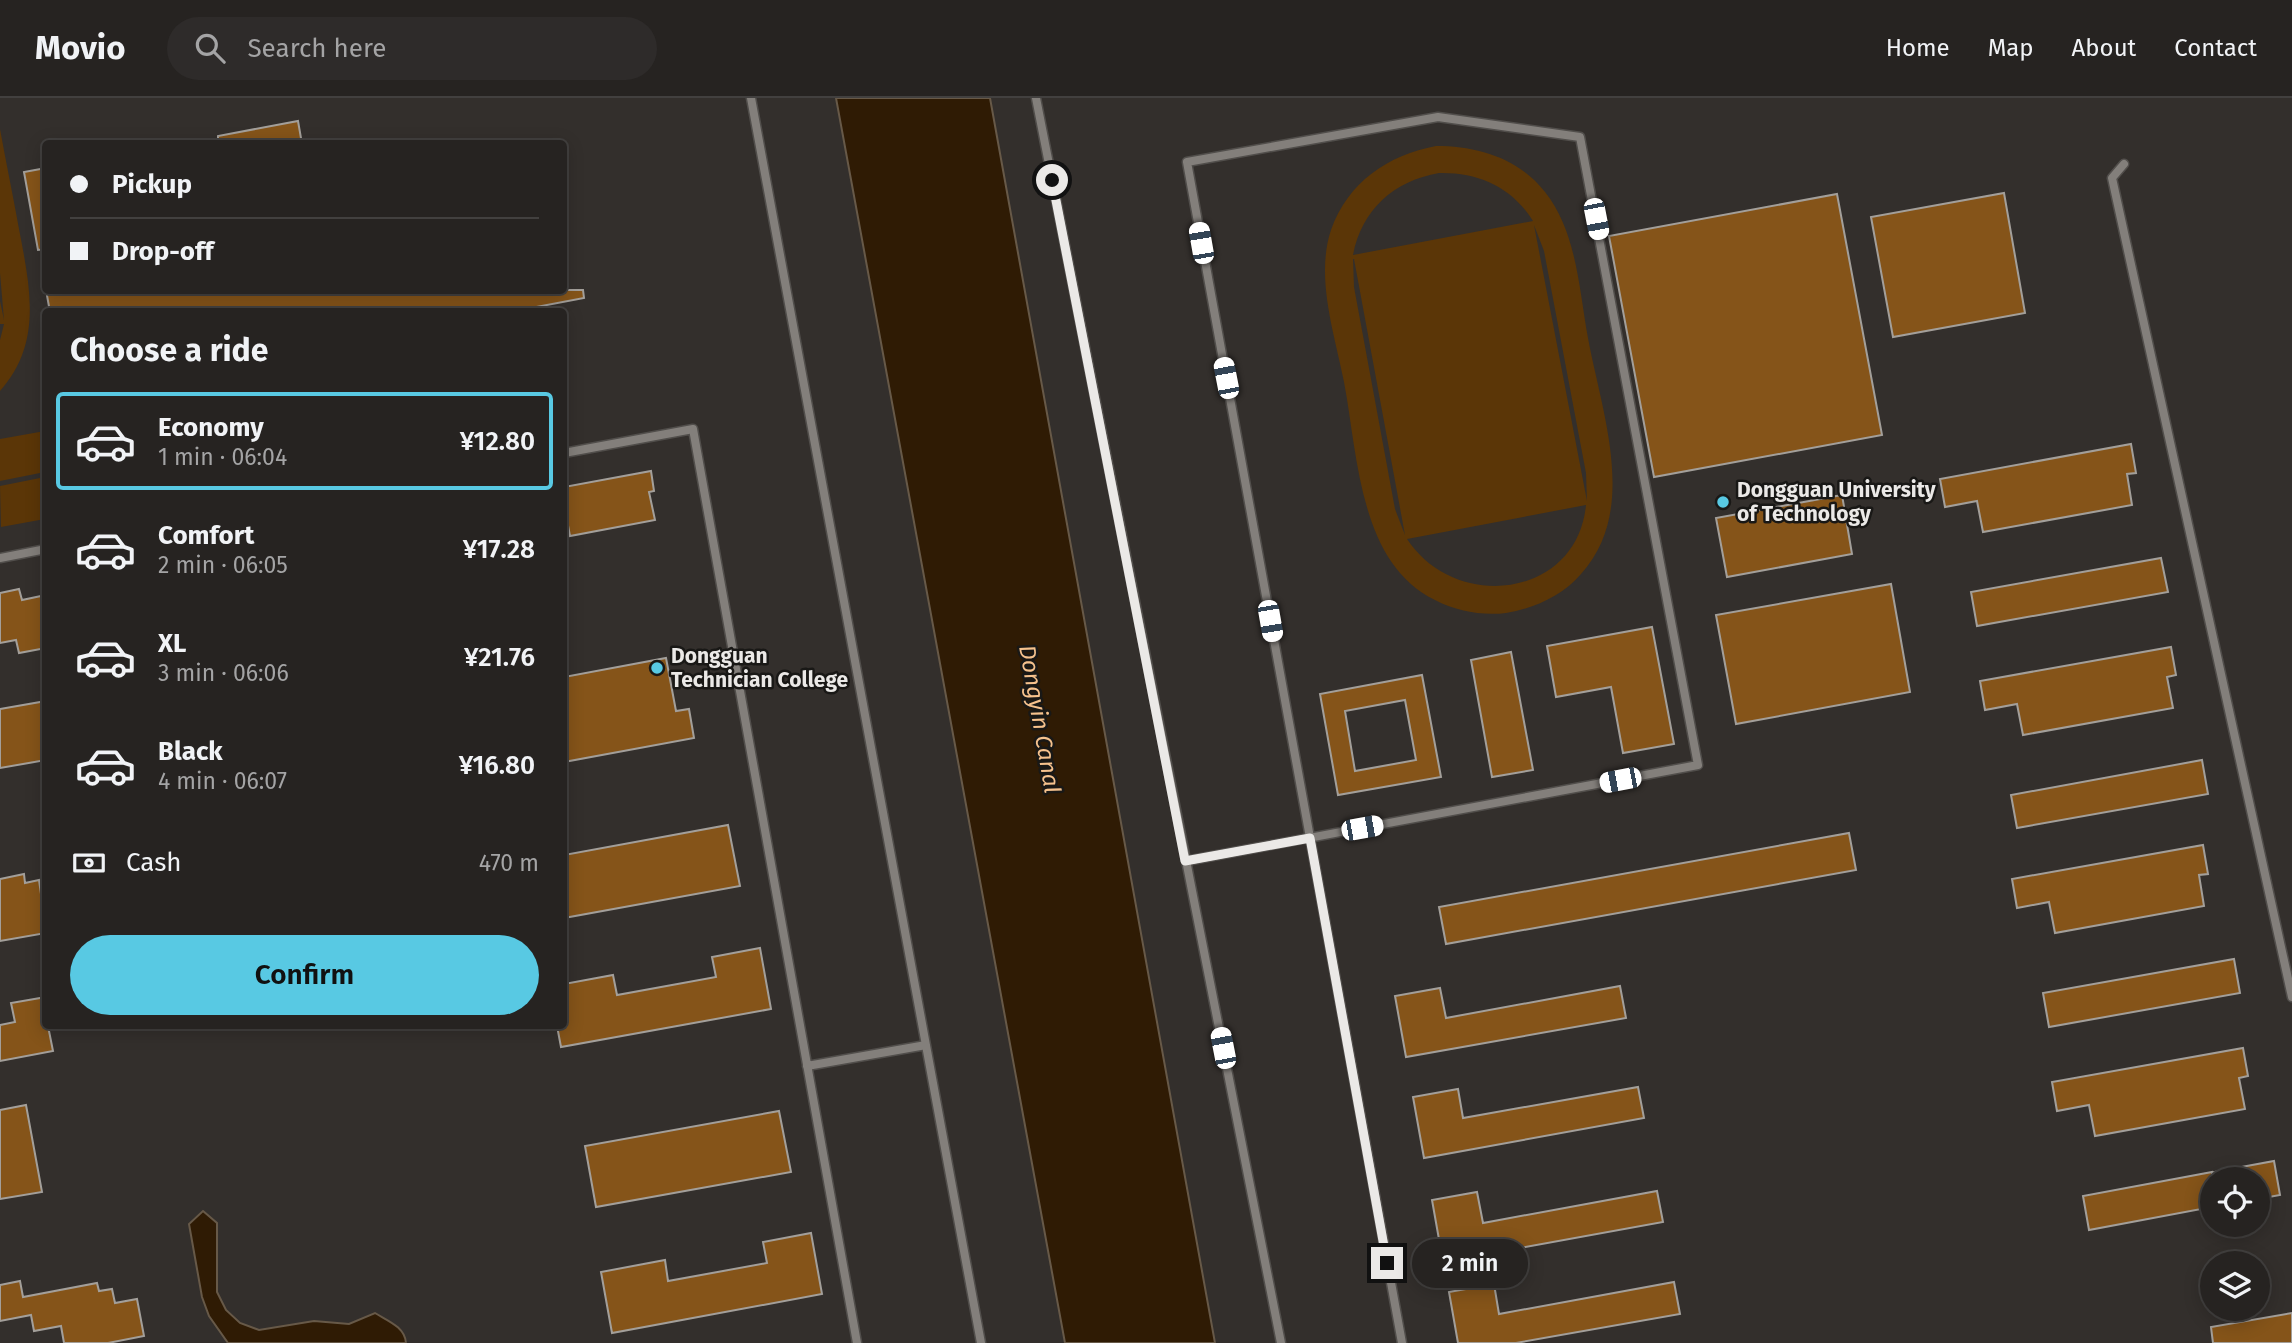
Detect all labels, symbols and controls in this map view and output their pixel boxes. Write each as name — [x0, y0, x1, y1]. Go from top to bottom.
search box — [167, 17, 657, 80]
text: Movio — [35, 28, 125, 68]
icon: search — [191, 29, 229, 67]
text: Search here — [247, 33, 386, 64]
text: Home — [1886, 34, 1950, 62]
text: Map — [1988, 34, 2034, 62]
text: About — [2072, 34, 2136, 62]
text: Contact — [2174, 34, 2257, 62]
route start — [1036, 164, 1068, 196]
text: Pickup — [112, 169, 192, 200]
car — [1582, 196, 1611, 242]
car — [1188, 220, 1215, 266]
text: Drop-off — [112, 236, 214, 267]
text: Choose a ride — [70, 331, 268, 369]
car — [1212, 355, 1241, 401]
icon: car — [74, 410, 137, 473]
text: Economy — [158, 412, 264, 443]
text: ¥12.80 — [460, 426, 535, 457]
text: 1 min · 06:04 — [158, 443, 287, 471]
place label: Dongguan University of Technology — [1737, 477, 1936, 527]
marker: Dongguan University of Technology — [1715, 494, 1731, 510]
icon: car — [74, 518, 137, 581]
text: Comfort — [158, 520, 254, 551]
text: ¥17.28 — [463, 534, 535, 565]
text: 2 min · 06:05 — [158, 551, 288, 579]
car — [1257, 598, 1284, 644]
icon: car — [74, 626, 137, 689]
text: XL — [158, 628, 186, 659]
text: ¥21.76 — [464, 642, 535, 673]
place label: Dongguan Technician College — [671, 643, 849, 693]
water label: Dongyin Canal — [1013, 643, 1067, 795]
text: 3 min · 06:06 — [158, 659, 289, 687]
marker: Dongguan Technician College — [649, 660, 665, 676]
icon: car — [74, 734, 137, 797]
text: Black — [158, 736, 223, 767]
text: ¥16.80 — [459, 750, 535, 781]
car — [1598, 766, 1643, 794]
text: 4 min · 06:07 — [158, 767, 287, 795]
car — [1340, 814, 1385, 842]
icon: cash — [70, 844, 108, 882]
text: Cash — [126, 847, 182, 878]
text: 470 m — [479, 849, 539, 877]
button: Confirm — [70, 935, 539, 1015]
car — [1209, 1025, 1238, 1071]
map controls — [2200, 1167, 2270, 1321]
button: locate — [2200, 1167, 2270, 1237]
callout: 2 min — [1412, 1238, 1527, 1288]
route end — [1371, 1247, 1403, 1279]
text: 2 min — [1442, 1249, 1498, 1277]
button: layers — [2200, 1251, 2270, 1321]

